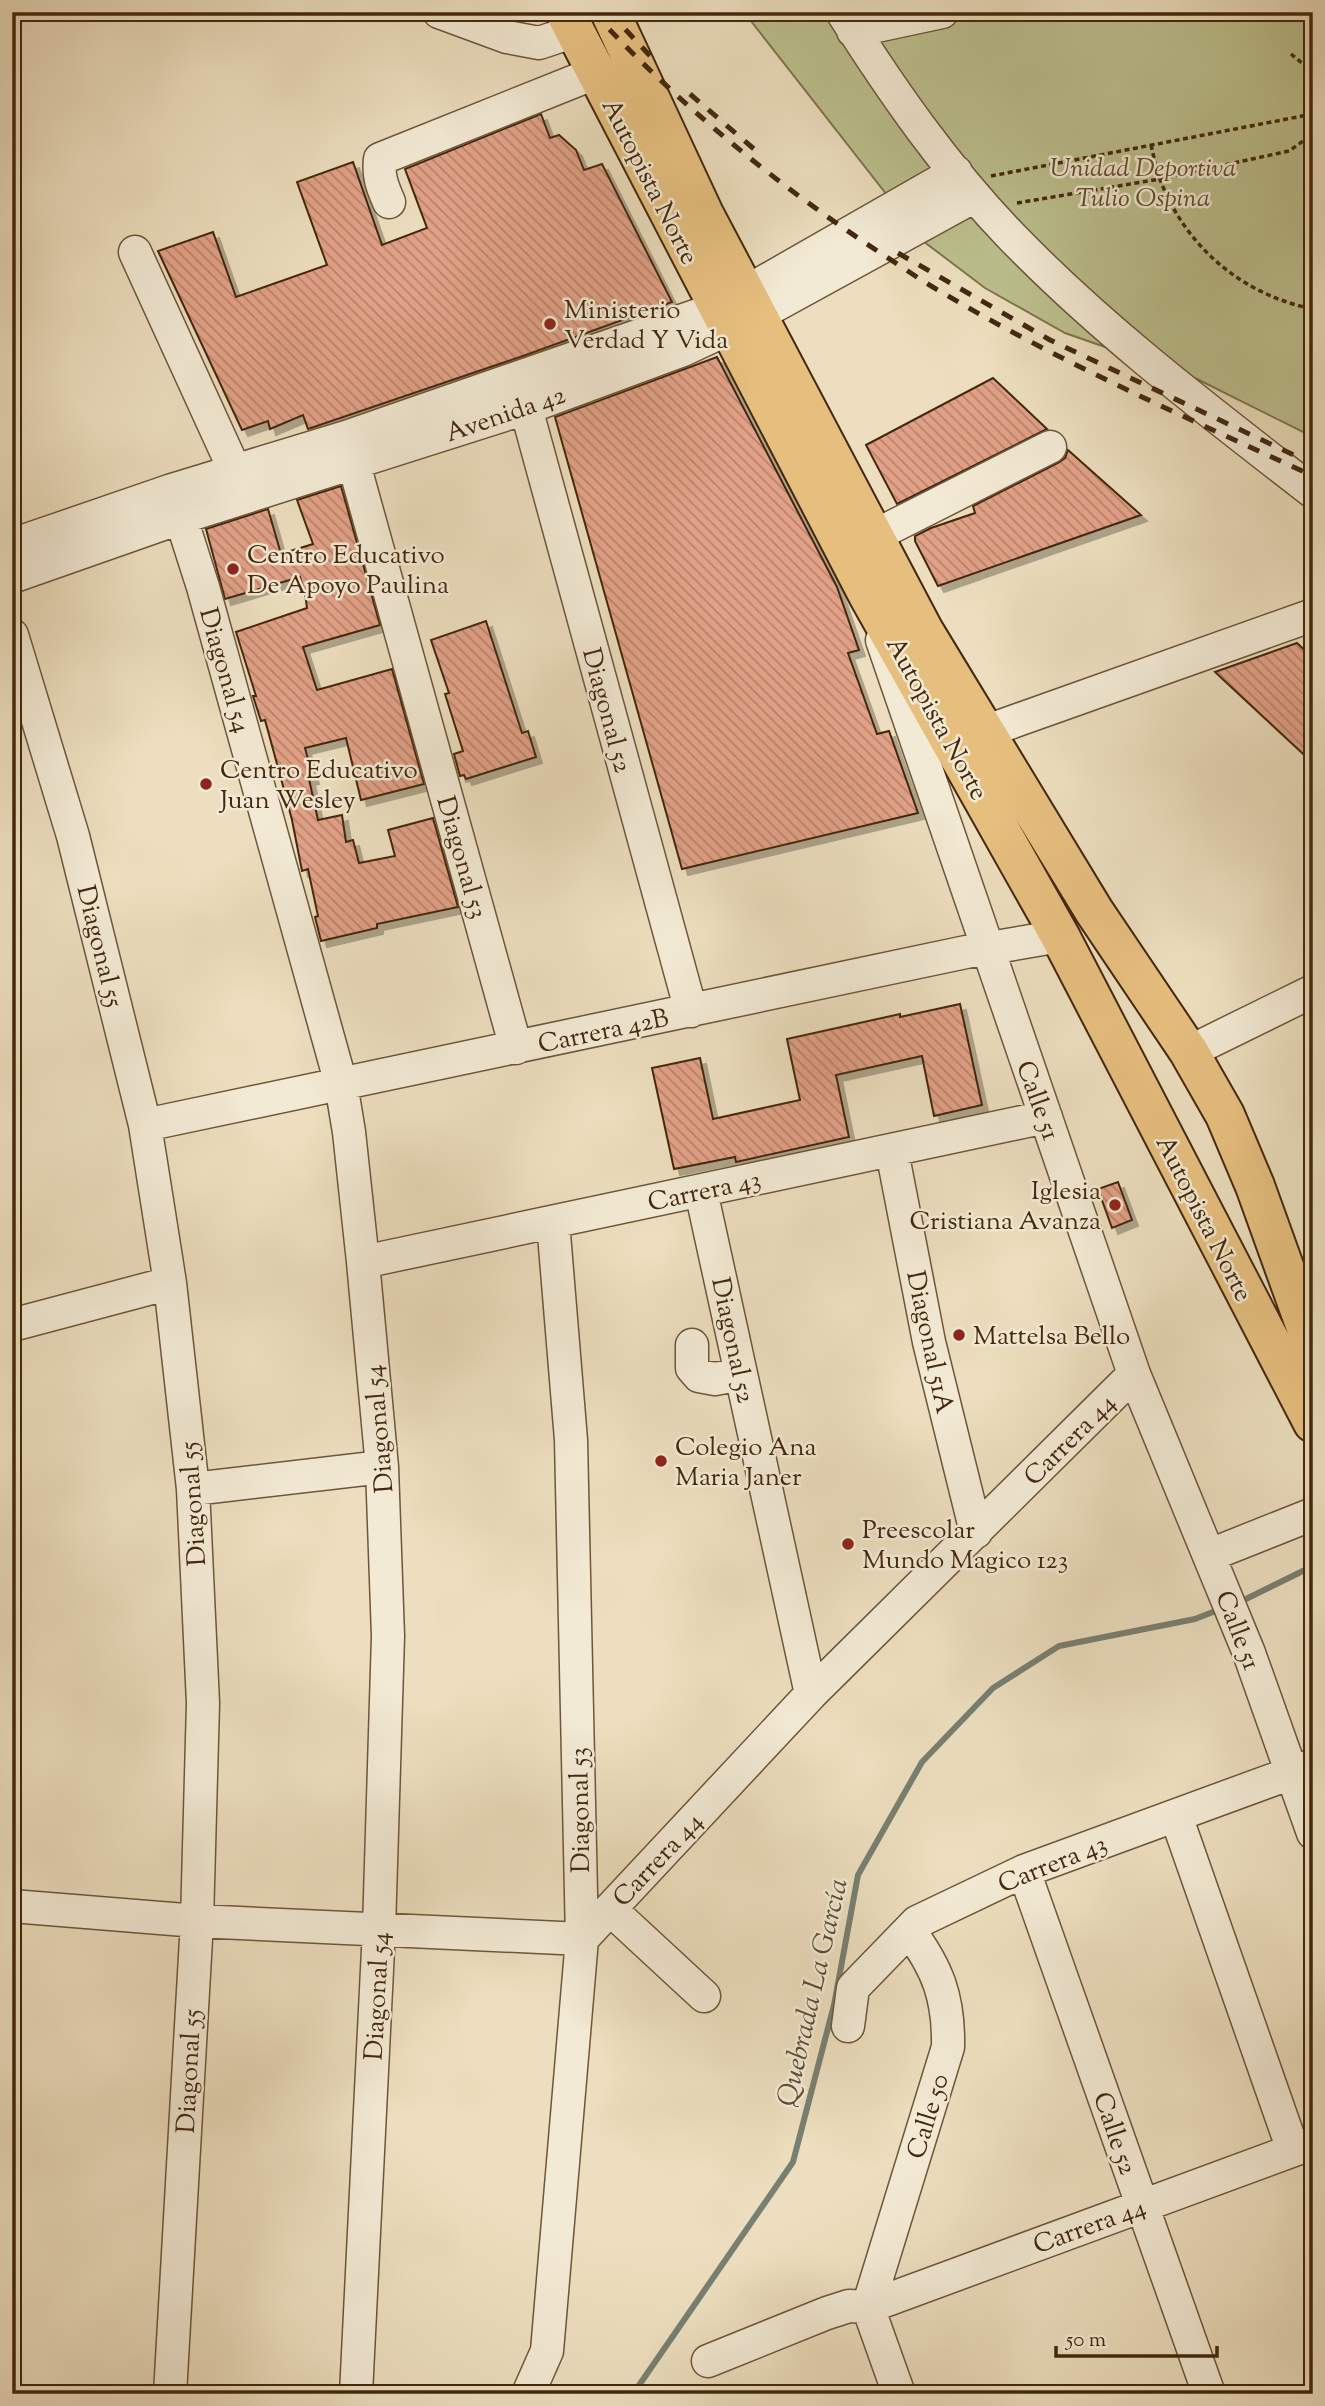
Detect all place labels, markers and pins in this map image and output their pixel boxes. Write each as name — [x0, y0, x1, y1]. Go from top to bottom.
place label: Ministerio Verdad Y Vida — [564, 293, 728, 360]
marker: Ministerio Verdad Y Vida — [542, 316, 558, 332]
place label: Centro Educativo De Apoyo Paulina — [247, 538, 449, 605]
marker: Centro Educativo De Apoyo Paulina — [225, 561, 241, 577]
place label: Centro Educativo Juan Wesley — [218, 753, 418, 820]
marker: Centro Educativo Juan Wesley — [198, 776, 214, 792]
place label: Iglesia Cristiana Avanza — [909, 1174, 1101, 1241]
marker: Iglesia Cristiana Avanza — [1107, 1197, 1123, 1213]
place label: Mattelsa Bello — [973, 1319, 1130, 1356]
marker: Mattelsa Bello — [951, 1327, 967, 1343]
place label: Colegio Ana Maria Janer — [675, 1430, 817, 1497]
marker: Colegio Ana Maria Janer — [653, 1453, 669, 1469]
place label: Preescolar Mundo Magico 123 — [862, 1513, 1068, 1580]
marker: Preescolar Mundo Magico 123 — [840, 1536, 856, 1552]

